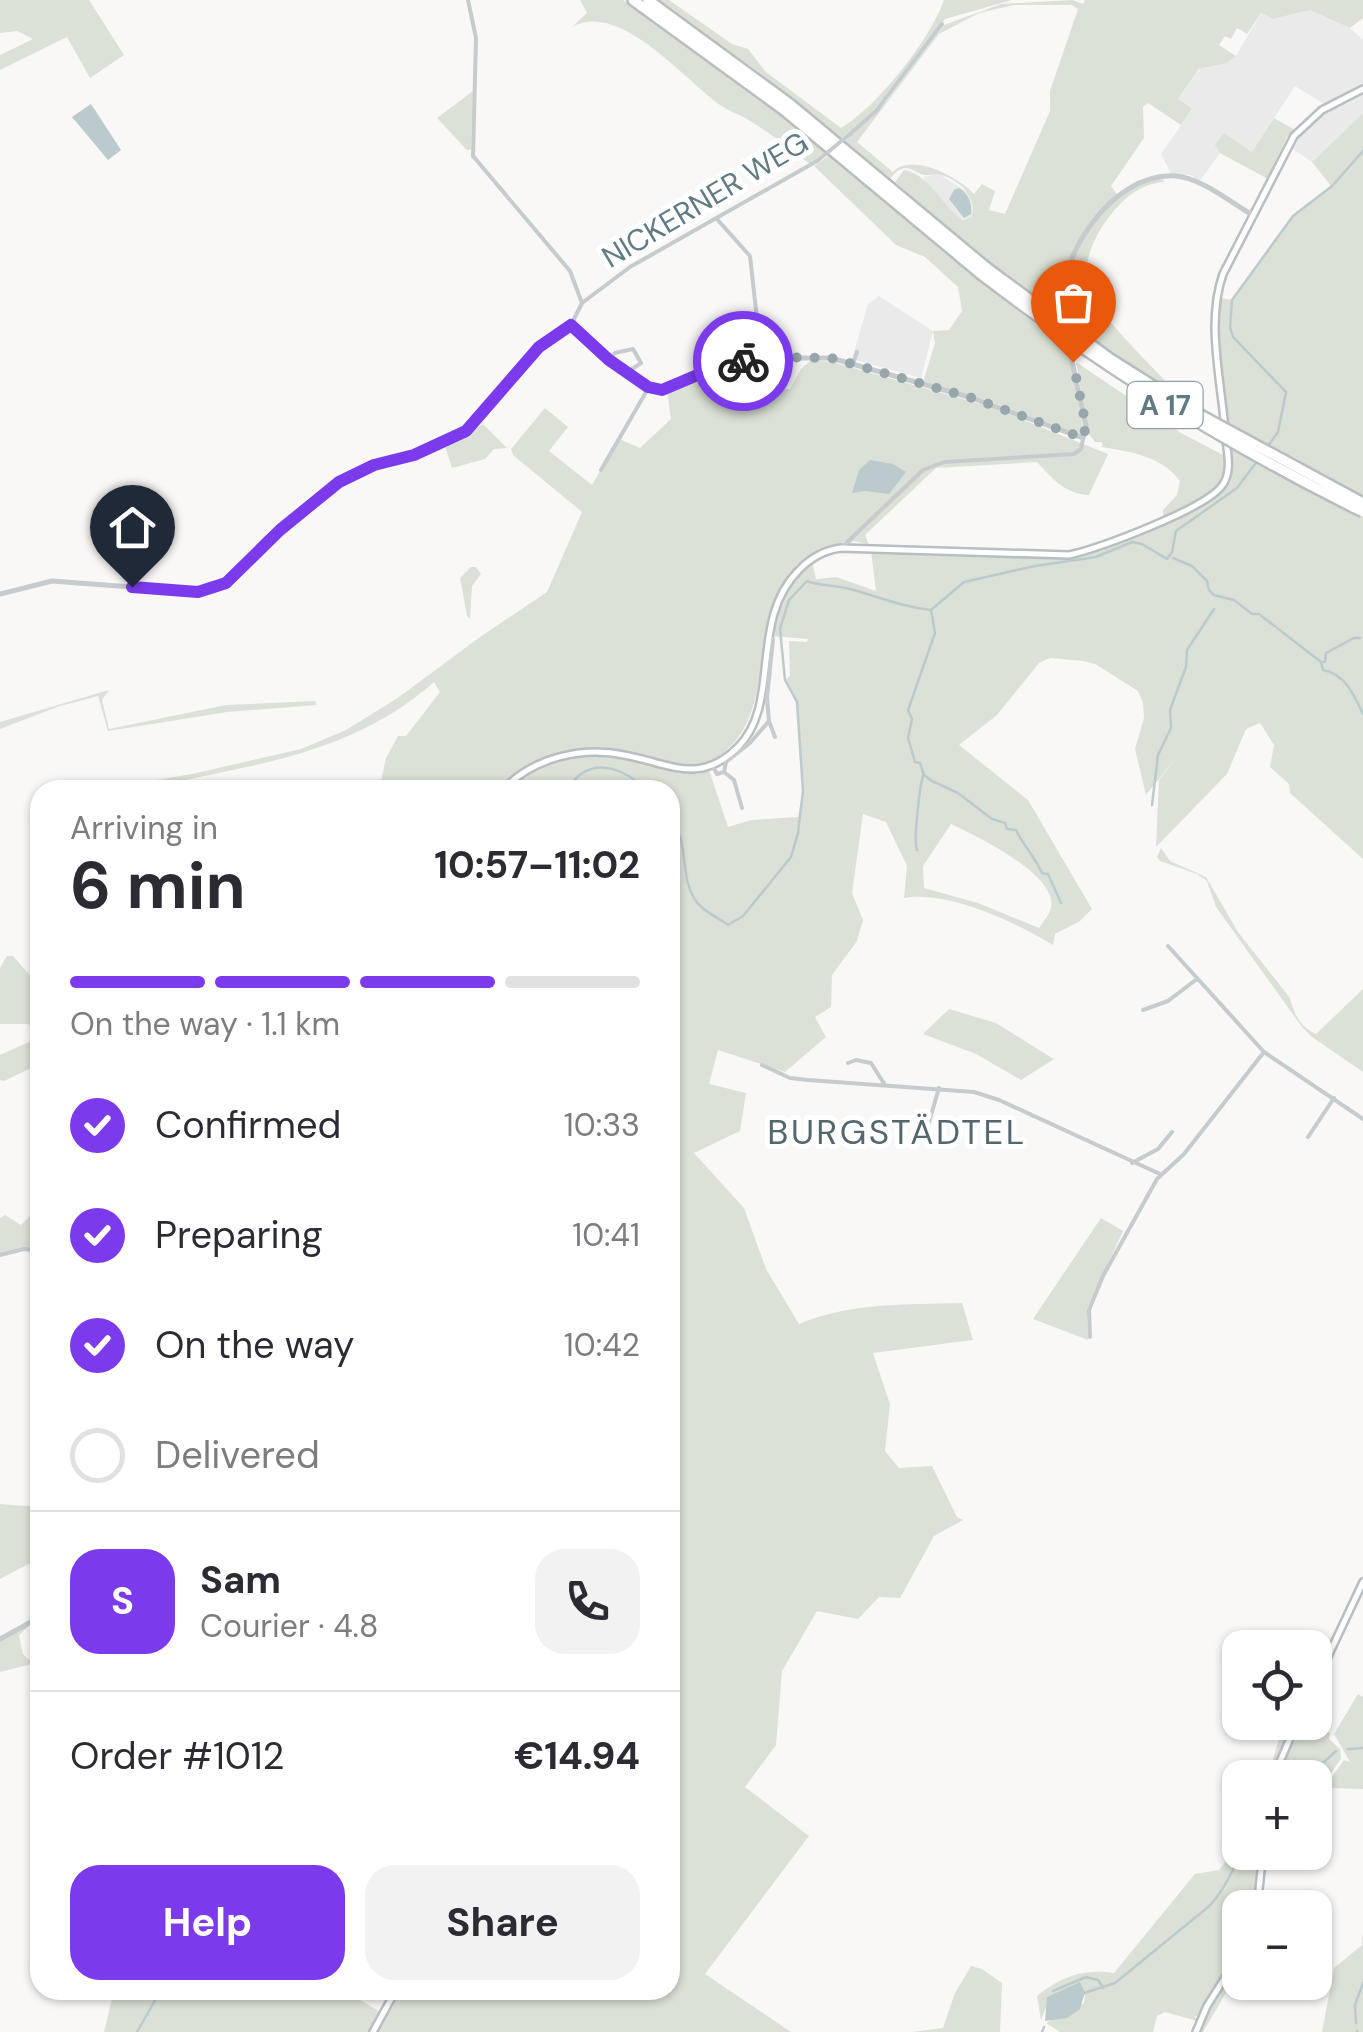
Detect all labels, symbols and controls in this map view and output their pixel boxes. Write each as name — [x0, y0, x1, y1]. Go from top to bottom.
street label: NICKERNER WEG — [595, 123, 815, 276]
pin — [1031, 260, 1116, 363]
icon: bag — [1046, 275, 1101, 330]
courier — [693, 311, 793, 411]
icon: bike — [716, 334, 771, 389]
road number: A 17 — [1128, 382, 1202, 428]
pin — [90, 485, 175, 588]
icon: home — [105, 500, 160, 555]
text: Arriving in — [70, 807, 218, 849]
text: 10:57–11:02 — [434, 840, 640, 890]
text: 6 min — [70, 844, 246, 928]
text: On the way · 1.1 km — [70, 1003, 340, 1045]
icon: check — [70, 1098, 125, 1153]
text: Confirmed — [155, 1100, 341, 1150]
text: 10:33 — [564, 1104, 640, 1146]
district label: BURGSTÄDTEL — [767, 1109, 1027, 1155]
icon: check — [70, 1208, 125, 1263]
text: Preparing — [155, 1210, 323, 1260]
text: 10:41 — [572, 1214, 640, 1256]
icon: check — [70, 1318, 125, 1373]
text: On the way — [155, 1320, 354, 1370]
text: 10:42 — [564, 1324, 640, 1366]
text: Delivered — [155, 1430, 320, 1480]
button: phone — [535, 1549, 640, 1654]
text: Sam — [200, 1555, 281, 1605]
text: S — [111, 1576, 134, 1626]
text: Courier · 4.8 — [200, 1605, 378, 1647]
map controls — [1222, 1630, 1332, 2000]
button: locate — [1222, 1630, 1332, 1740]
text: Order #1012 — [70, 1731, 284, 1781]
text: €14.94 — [514, 1731, 640, 1781]
button: + — [1222, 1760, 1332, 1870]
button: Help — [70, 1865, 345, 1980]
button: Share — [365, 1865, 640, 1980]
button: − — [1222, 1890, 1332, 2000]

